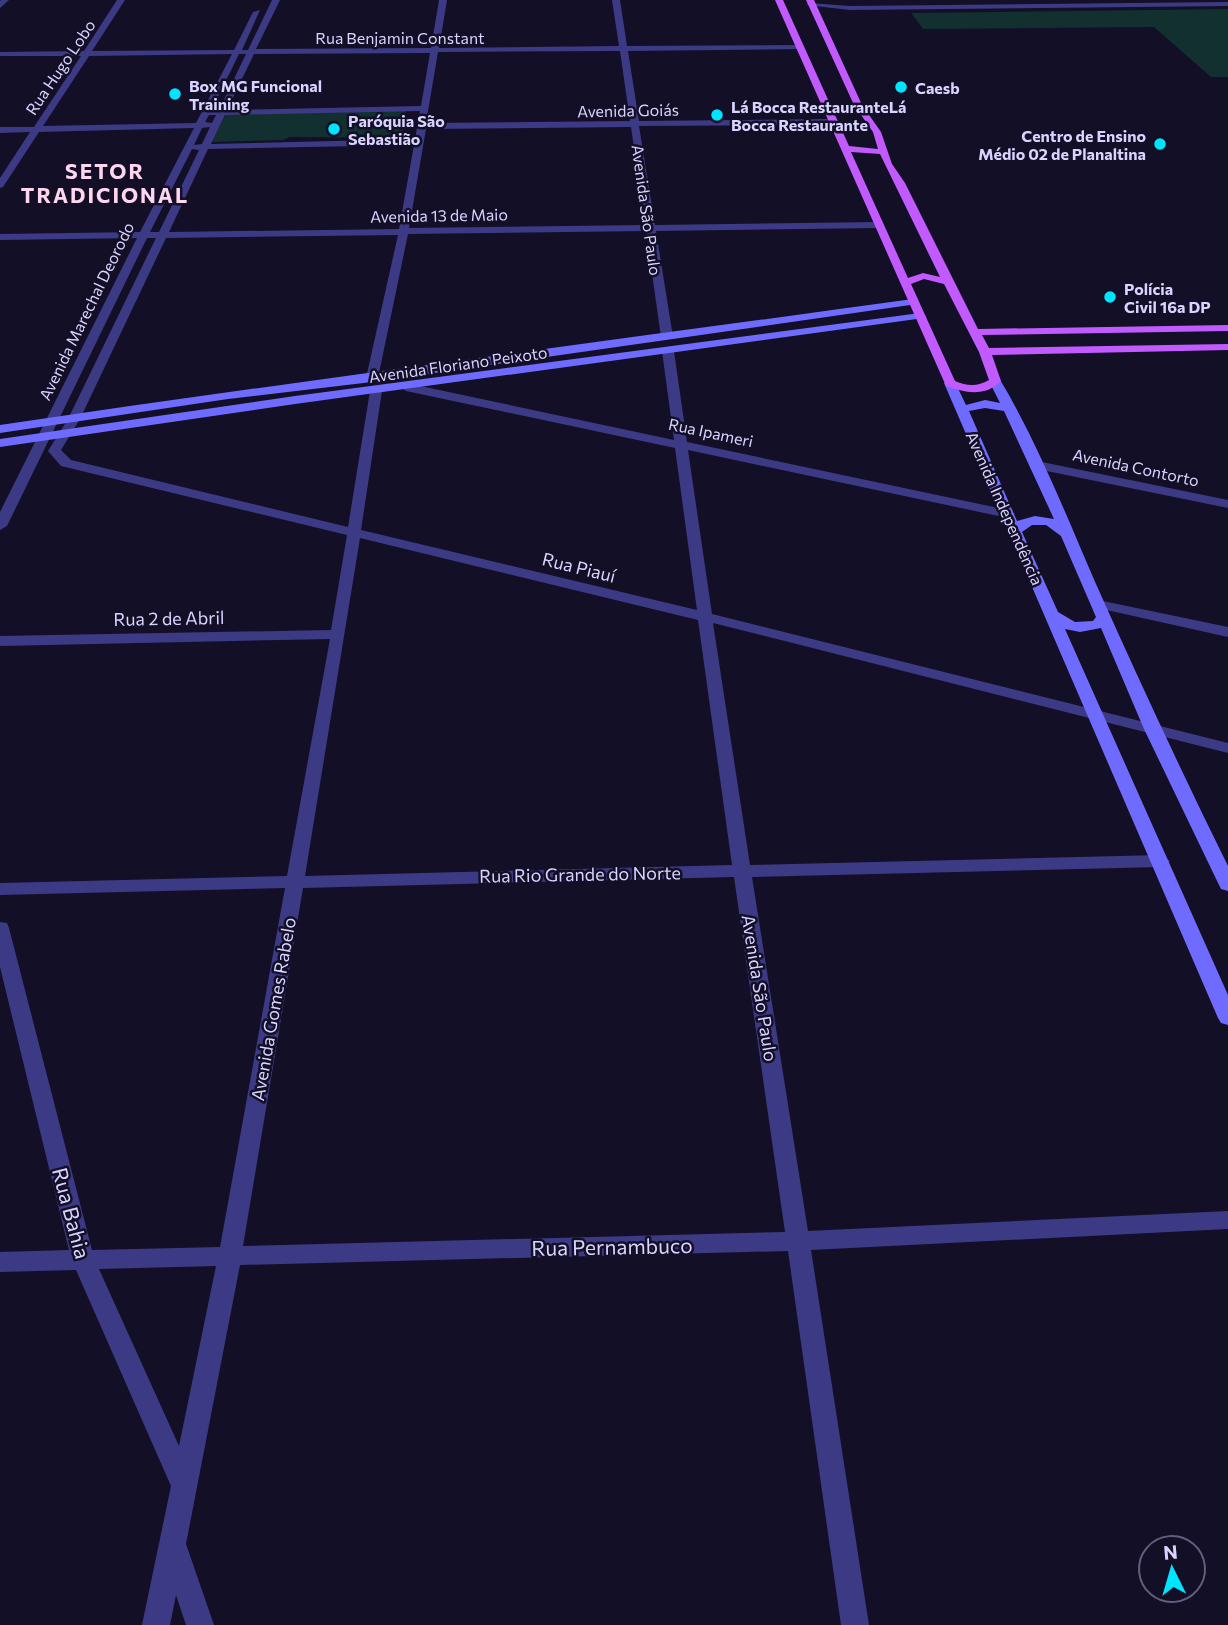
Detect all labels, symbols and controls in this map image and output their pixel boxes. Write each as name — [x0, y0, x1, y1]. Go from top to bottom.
street label: Rua Hugo Lobo — [21, 16, 99, 118]
street label: Rua Benjamin Constant — [315, 28, 485, 47]
place label: Box MG Funcional Training — [189, 76, 322, 113]
place label: Caesb — [915, 78, 960, 97]
marker: Caesb — [893, 79, 909, 95]
marker: Box MG Funcional Training — [167, 86, 183, 102]
place label: Lá Bocca RestauranteLá Bocca Restaurante — [731, 97, 906, 134]
street label: Avenida Goiás — [577, 100, 679, 120]
marker: Lá Bocca RestauranteLá Bocca Restaurante — [709, 107, 725, 123]
place label: Paróquia São Sebastião — [348, 111, 445, 148]
marker: Paróquia São Sebastião — [326, 121, 342, 137]
place label: Centro de Ensino Médio 02 de Planaltina — [978, 126, 1146, 163]
marker: Centro de Ensino Médio 02 de Planaltina — [1152, 136, 1168, 152]
street label: Avenida São Paulo — [628, 143, 666, 277]
district label: SETOR TRADICIONAL — [21, 158, 189, 207]
street label: Avenida 13 de Maio — [370, 204, 508, 226]
street label: Avenida Marechal Deorodo — [35, 219, 137, 403]
place label: Polícia Civil 16a DP — [1124, 279, 1211, 316]
marker: Polícia Civil 16a DP — [1102, 289, 1118, 305]
street label: Avenida Floriano Peixoto — [367, 342, 549, 386]
street label: Rua Ipameri — [667, 414, 755, 450]
street label: Avenida Independência — [962, 428, 1048, 588]
street label: Avenida Contorto — [1071, 444, 1201, 490]
street label: Rua Piauí — [540, 547, 619, 587]
street label: Rua 2 de Abril — [113, 606, 225, 630]
street label: Rua Rio Grande do Norte — [479, 861, 681, 887]
street label: Avenida São Paulo — [738, 913, 782, 1063]
street label: Avenida Gomes Rabelo — [246, 915, 300, 1103]
street label: Rua Bahia — [48, 1165, 96, 1261]
street label: Rua Pernambuco — [531, 1232, 693, 1260]
north arrow — [1137, 1534, 1207, 1604]
text: N — [1162, 1539, 1179, 1564]

